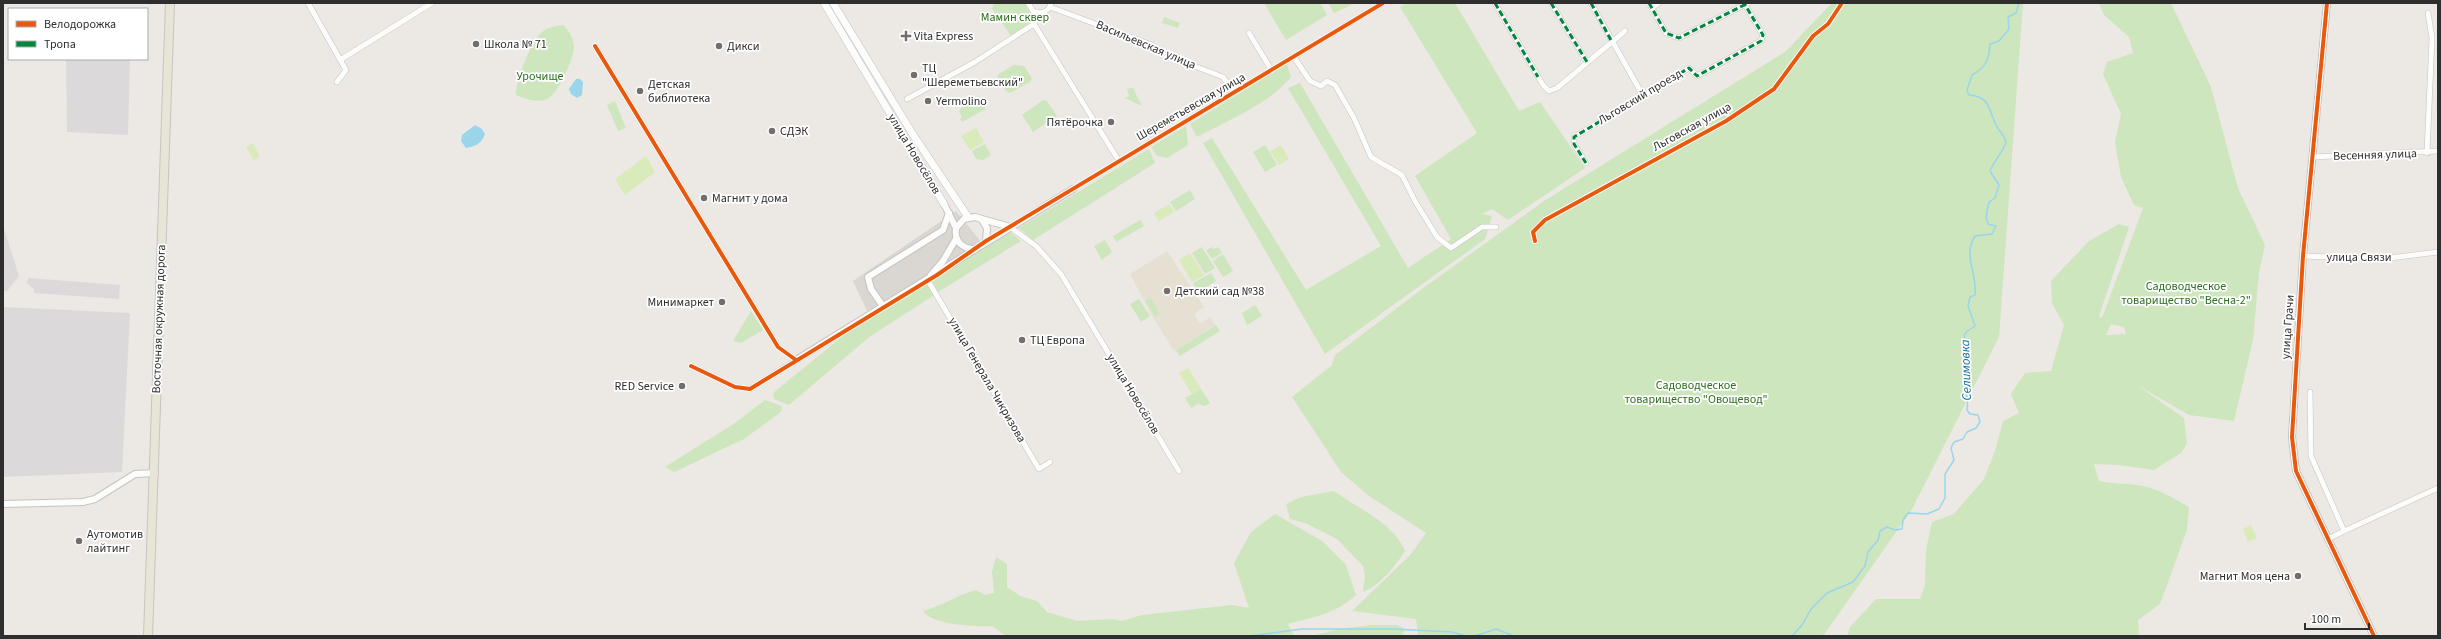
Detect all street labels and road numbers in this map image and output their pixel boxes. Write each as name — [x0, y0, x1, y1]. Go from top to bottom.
street label: Васильевская улица — [1093, 16, 1199, 74]
street label: Льговский проезд — [1595, 65, 1686, 129]
street label: Шереметьевская улица — [1133, 69, 1249, 145]
street label: Льговская улица — [1649, 98, 1735, 156]
street label: улица Новосёлов — [883, 111, 945, 197]
street label: Весенняя улица — [2333, 145, 2417, 165]
street label: Восточная окружная дорога — [148, 244, 170, 394]
street label: улица Связи — [2326, 249, 2392, 266]
street label: улица Грачи — [2277, 294, 2299, 360]
street label: улица Генерала Чикризова — [944, 314, 1030, 446]
street label: улица Новосёлов — [1102, 351, 1164, 437]

